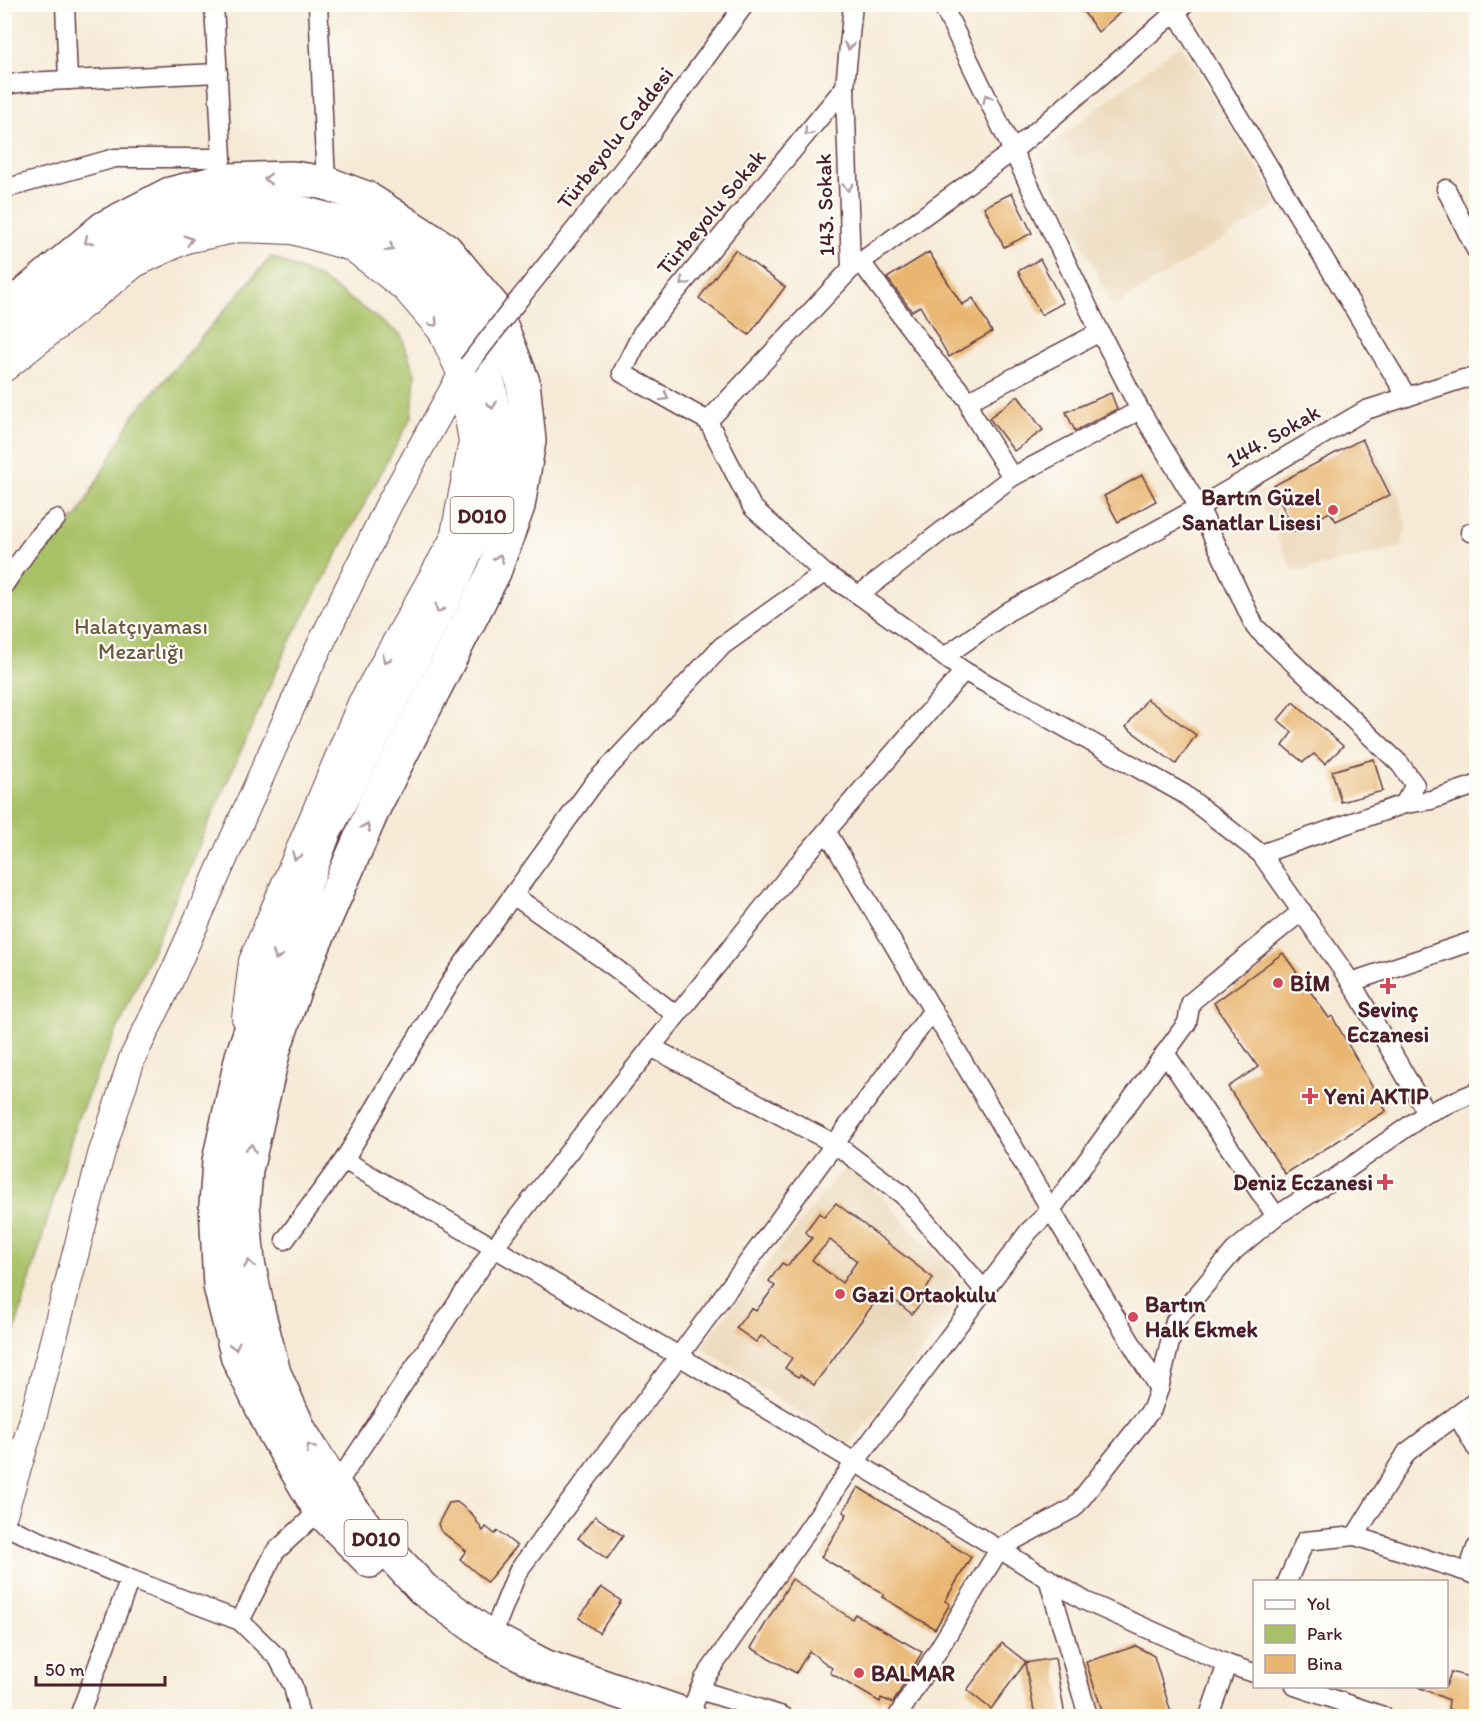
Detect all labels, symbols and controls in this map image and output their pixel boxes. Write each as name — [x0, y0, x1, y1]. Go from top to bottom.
one-way arrow — [843, 41, 856, 50]
street label: Türbeyolu Caddesi — [551, 61, 679, 215]
one-way arrow — [983, 94, 995, 105]
one-way arrow — [804, 125, 815, 136]
street label: Türbeyolu Sokak — [651, 143, 772, 280]
street label: 143. Sokak — [810, 153, 840, 257]
one-way arrow — [264, 173, 273, 185]
one-way arrow — [842, 183, 854, 192]
one-way arrow — [84, 234, 95, 245]
one-way arrow — [183, 235, 194, 247]
one-way arrow — [384, 241, 394, 253]
one-way arrow — [680, 276, 691, 287]
one-way arrow — [427, 316, 438, 327]
one-way arrow — [659, 390, 670, 401]
street label: 144. Sokak — [1221, 398, 1325, 474]
one-way arrow — [486, 400, 498, 410]
place label: Bartın Güzel Sanatlar Lisesi — [1182, 484, 1322, 536]
road number: D010 — [450, 497, 514, 533]
marker: Bartın Güzel Sanatlar Lisesi — [1326, 503, 1340, 517]
one-way arrow — [492, 553, 505, 564]
one-way arrow — [435, 602, 446, 613]
park label: Halatçıyaması Mezarlığı — [74, 613, 208, 665]
one-way arrow — [382, 653, 393, 663]
one-way arrow — [358, 822, 370, 833]
one-way arrow — [291, 849, 303, 860]
one-way arrow — [272, 951, 285, 961]
place label: BİM — [1290, 970, 1330, 997]
marker: BİM — [1271, 976, 1285, 990]
marker: Sevinç Eczanesi — [1381, 979, 1395, 993]
place label: Sevinç Eczanesi — [1347, 996, 1429, 1048]
place label: Yeni AKTIP — [1323, 1083, 1429, 1110]
marker: Yeni AKTIP — [1301, 1087, 1319, 1105]
one-way arrow — [244, 1143, 257, 1153]
place label: Deniz Eczanesi — [1233, 1169, 1373, 1196]
marker: Deniz Eczanesi — [1378, 1175, 1392, 1189]
one-way arrow — [244, 1260, 256, 1269]
place label: Gazi Ortaokulu — [852, 1281, 997, 1308]
marker: Gazi Ortaokulu — [833, 1287, 847, 1301]
place label: Bartın Halk Ekmek — [1145, 1291, 1259, 1343]
marker: Bartın Halk Ekmek — [1126, 1310, 1140, 1324]
one-way arrow — [227, 1340, 240, 1350]
one-way arrow — [307, 1443, 318, 1454]
road number: D010 — [344, 1520, 407, 1556]
legend — [1253, 1580, 1448, 1688]
text: Yol — [1307, 1593, 1330, 1615]
text: Park — [1307, 1623, 1342, 1645]
scale bar — [36, 1649, 165, 1687]
text: Bina — [1307, 1653, 1342, 1675]
text: 50 m — [45, 1659, 85, 1681]
place label: BALMAR — [871, 1660, 955, 1687]
marker: BALMAR — [852, 1666, 866, 1680]

